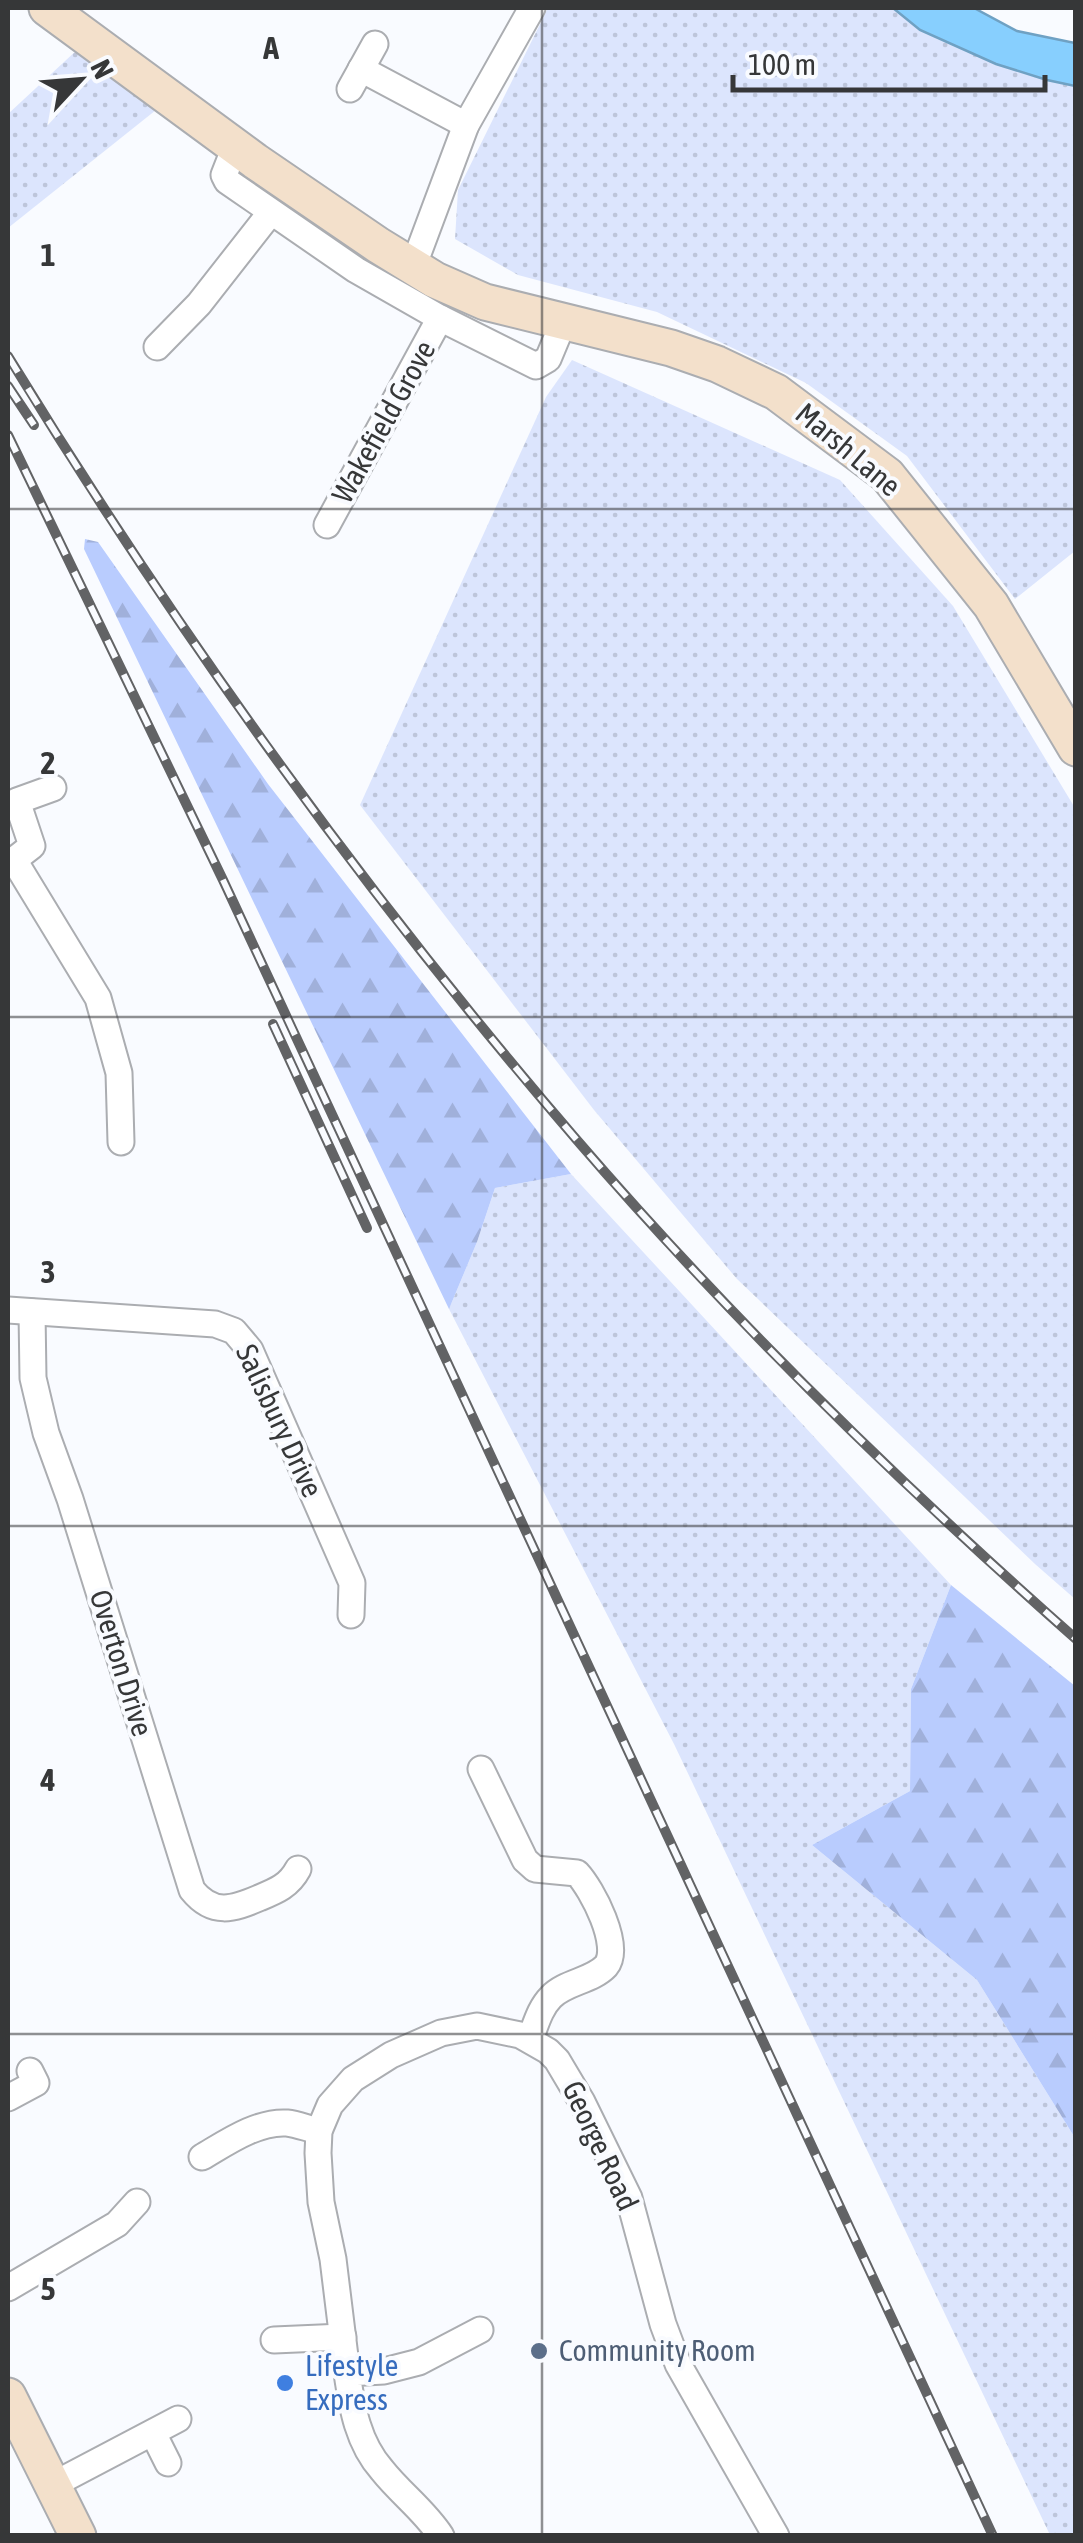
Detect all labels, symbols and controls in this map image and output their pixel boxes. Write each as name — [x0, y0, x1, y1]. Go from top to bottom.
text: A — [262, 29, 279, 66]
north arrow — [30, 30, 130, 130]
scale bar — [733, 30, 1046, 92]
text: 100 m — [748, 47, 816, 81]
text: N — [84, 55, 120, 83]
text: 1 — [40, 236, 56, 273]
street label: Wakefield Grove — [325, 335, 442, 508]
street label: Marsh Lane — [789, 396, 908, 503]
text: 2 — [40, 744, 56, 781]
text: 3 — [40, 1253, 56, 1290]
street label: Salisbury Drive — [230, 1339, 330, 1502]
street label: Overton Drive — [84, 1585, 160, 1740]
text: 4 — [39, 1761, 56, 1798]
street label: George Road — [556, 2076, 646, 2216]
text: 5 — [40, 2270, 56, 2307]
place label: Community Room — [559, 2333, 756, 2367]
marker: Community Room — [528, 2340, 550, 2362]
place label: Lifestyle Express — [305, 2348, 398, 2416]
marker: Lifestyle Express — [274, 2372, 296, 2394]

